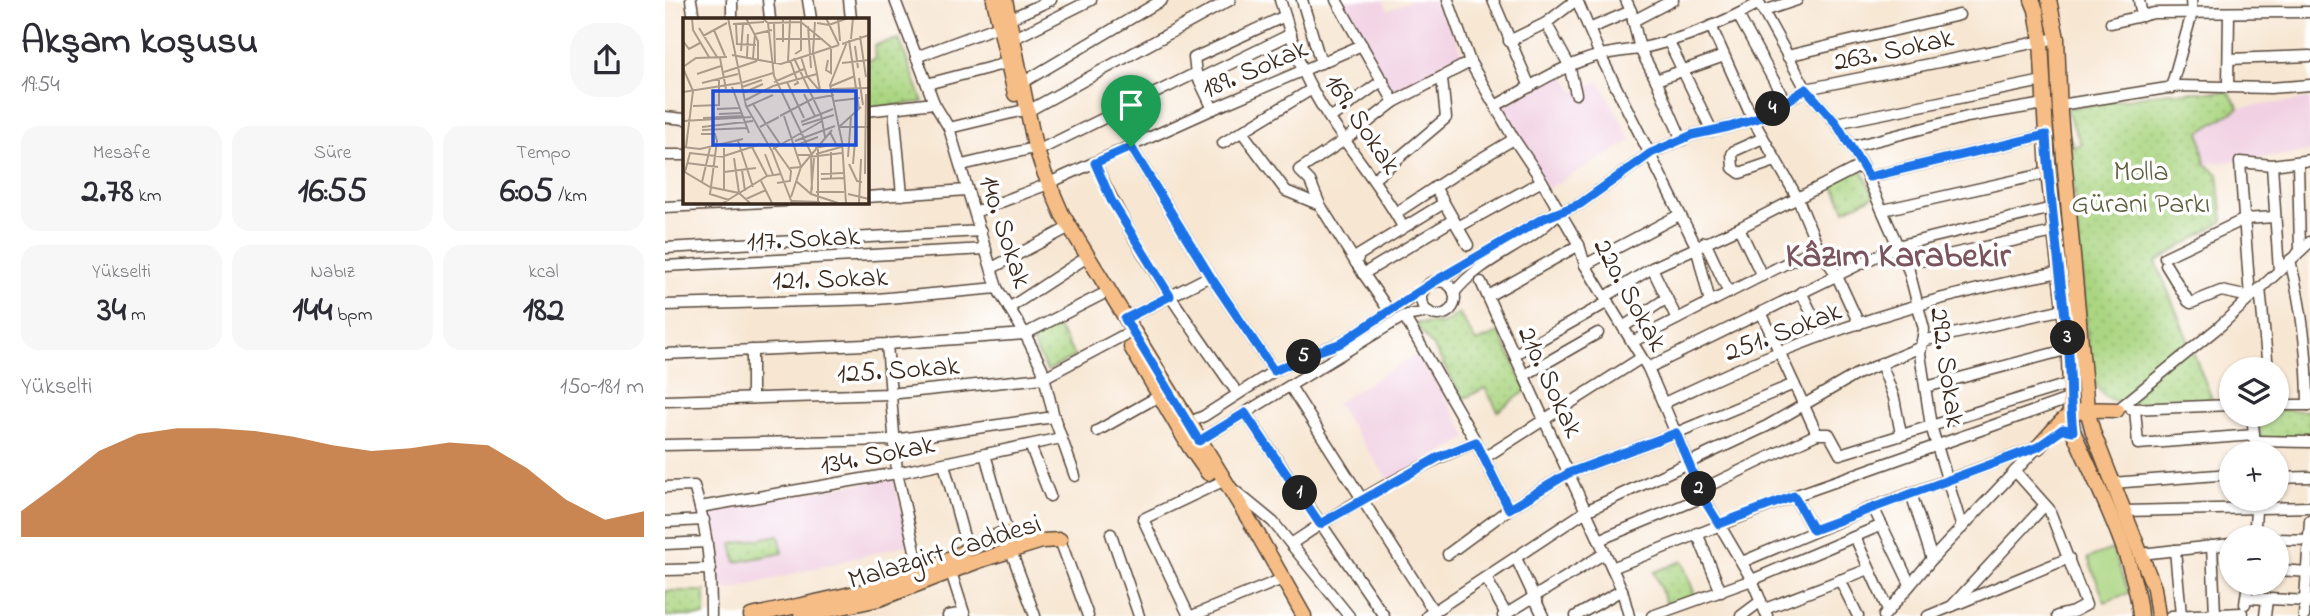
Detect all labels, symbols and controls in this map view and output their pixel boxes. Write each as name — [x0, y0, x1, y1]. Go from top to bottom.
text: Akşam koşusu — [21, 15, 258, 71]
inset map — [683, 18, 868, 203]
street label: 263. Sokak — [1830, 19, 1958, 84]
button: share — [570, 23, 644, 97]
street label: 189. Sokak — [1196, 29, 1316, 111]
street label: 169. Sokak — [1312, 66, 1410, 184]
text: 19:54 — [21, 69, 60, 102]
pin — [1101, 75, 1161, 147]
icon: arrive — [1112, 86, 1150, 124]
pin: 4 — [1755, 92, 1791, 126]
text: 4 — [1769, 95, 1776, 122]
text: Mesafe — [93, 140, 150, 167]
text: Süre — [314, 140, 351, 167]
text: Tempo — [516, 140, 571, 167]
park label: Molla Gürani Parkı — [2072, 153, 2210, 226]
text: 2.78 — [82, 167, 134, 218]
text: 16:55 — [298, 167, 367, 218]
text: 6:05 — [500, 167, 553, 218]
street label: 140. Sokak — [966, 170, 1041, 295]
text: km — [134, 183, 161, 210]
text: /km — [553, 183, 587, 210]
street label: 117. Sokak — [745, 217, 862, 264]
street label: 220. Sokak — [1581, 232, 1677, 360]
district label: Kâzım Karabekir — [1785, 232, 2012, 283]
street label: 121. Sokak — [772, 258, 889, 303]
text: Yükselti — [92, 259, 151, 286]
text: Nabız — [310, 259, 355, 286]
text: kcal — [528, 259, 559, 286]
text: 34 — [97, 286, 126, 337]
text: 144 — [293, 286, 333, 337]
text: 182 — [523, 286, 564, 337]
street label: 251. Sokak — [1719, 292, 1849, 374]
text: m — [126, 302, 146, 329]
text: bpm — [333, 302, 372, 329]
street label: 292. Sokak — [1917, 305, 1974, 431]
street label: 210. Sokak — [1505, 320, 1593, 446]
pin: 3 — [2051, 320, 2085, 356]
text: 3 — [2064, 324, 2071, 351]
pin: 5 — [1287, 340, 1321, 374]
text: 5 — [1298, 343, 1309, 370]
street label: 125. Sokak — [836, 347, 962, 396]
map controls — [2219, 357, 2289, 595]
button: layers — [2219, 357, 2289, 427]
text: Yükselti — [21, 371, 92, 404]
text: 150–181 m — [560, 371, 644, 404]
street label: 134. Sokak — [817, 425, 939, 488]
button: + — [2219, 441, 2289, 511]
pin: 2 — [1681, 472, 1717, 506]
text: 2 — [1694, 475, 1703, 502]
pin: 1 — [1283, 476, 1317, 510]
text: 1 — [1296, 479, 1303, 506]
street label: Malazgirt Caddesi — [843, 504, 1047, 602]
button: − — [2219, 525, 2289, 595]

